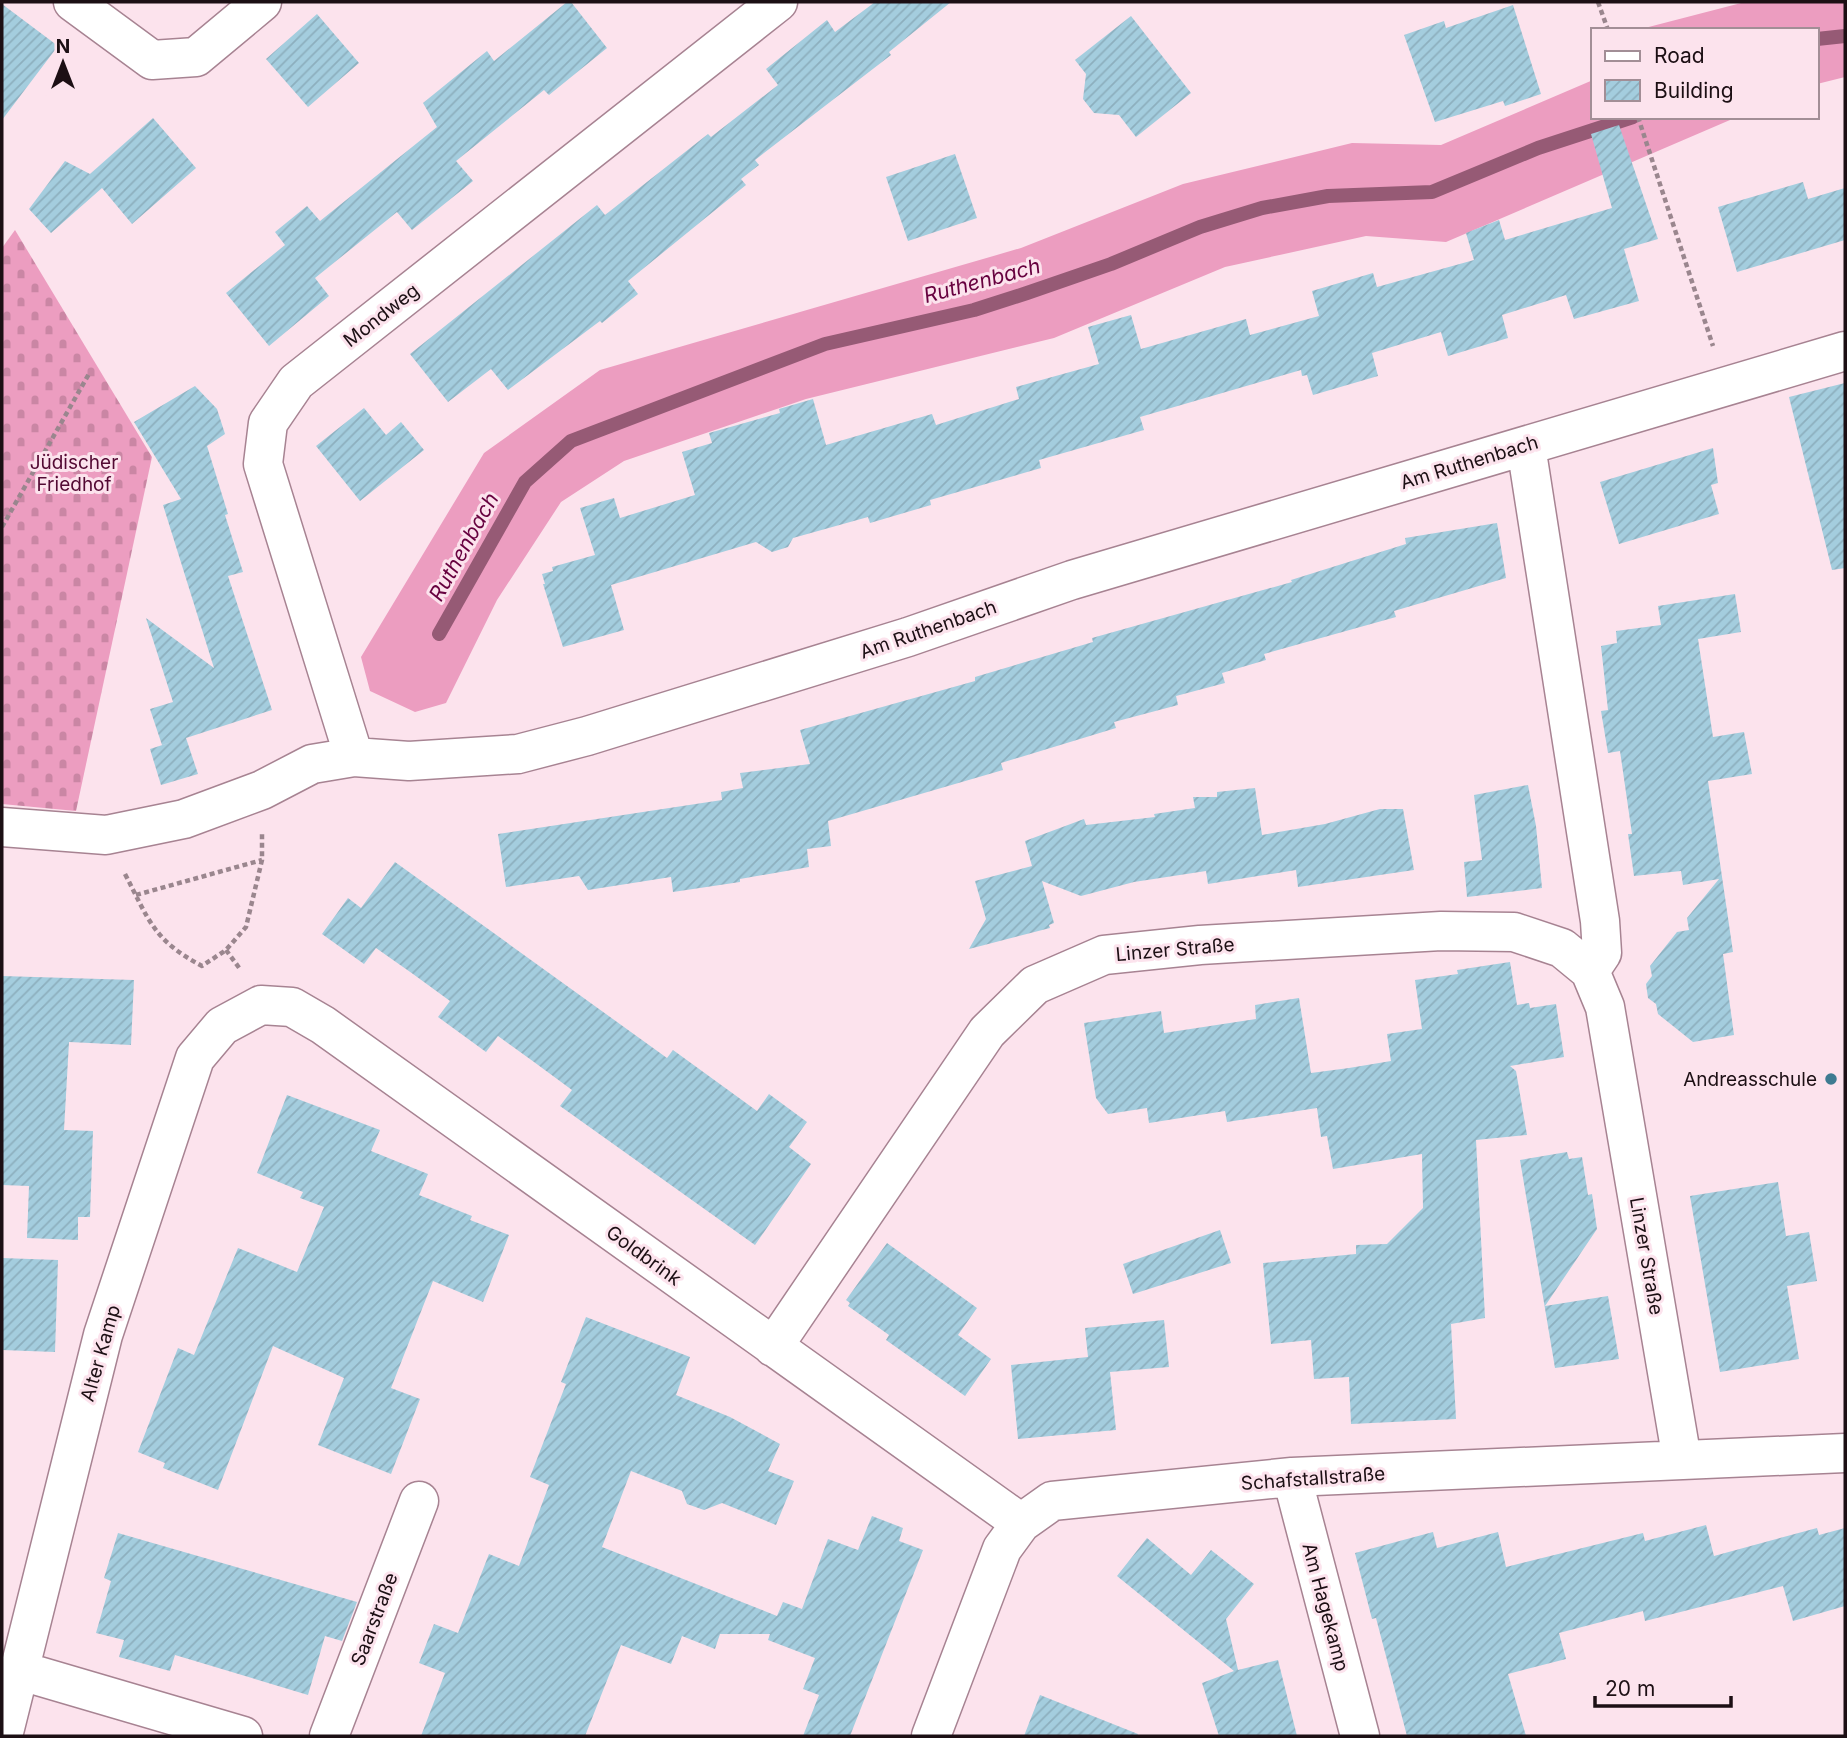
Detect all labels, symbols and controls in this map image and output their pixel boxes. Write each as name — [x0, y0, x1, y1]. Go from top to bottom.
north arrow — [28, 28, 98, 98]
legend — [1591, 28, 1819, 119]
text: N — [56, 35, 70, 58]
text: Road — [1654, 43, 1705, 68]
text: Building — [1654, 78, 1734, 103]
water label: Ruthenbach — [921, 253, 1043, 308]
street label: Mondweg — [339, 279, 424, 352]
street label: Am Ruthenbach — [1397, 431, 1541, 494]
park label: Jüdischer Friedhof — [30, 451, 118, 496]
water label: Ruthenbach — [424, 488, 504, 605]
street label: Am Ruthenbach — [857, 595, 999, 664]
street label: Linzer Straße — [1115, 933, 1236, 966]
place label: Andreasschule — [1683, 1068, 1817, 1091]
marker: Andreasschule — [1823, 1071, 1839, 1087]
street label: Linzer Straße — [1625, 1195, 1668, 1317]
street label: Goldbrink — [602, 1220, 686, 1291]
street label: Alter Kamp — [76, 1302, 125, 1404]
street label: Schafstallstraße — [1240, 1462, 1386, 1495]
street label: Am Hagekamp — [1297, 1540, 1354, 1674]
street label: Saarstraße — [346, 1570, 403, 1669]
scale bar — [1595, 1664, 1731, 1708]
text: 20 m — [1605, 1676, 1655, 1701]

